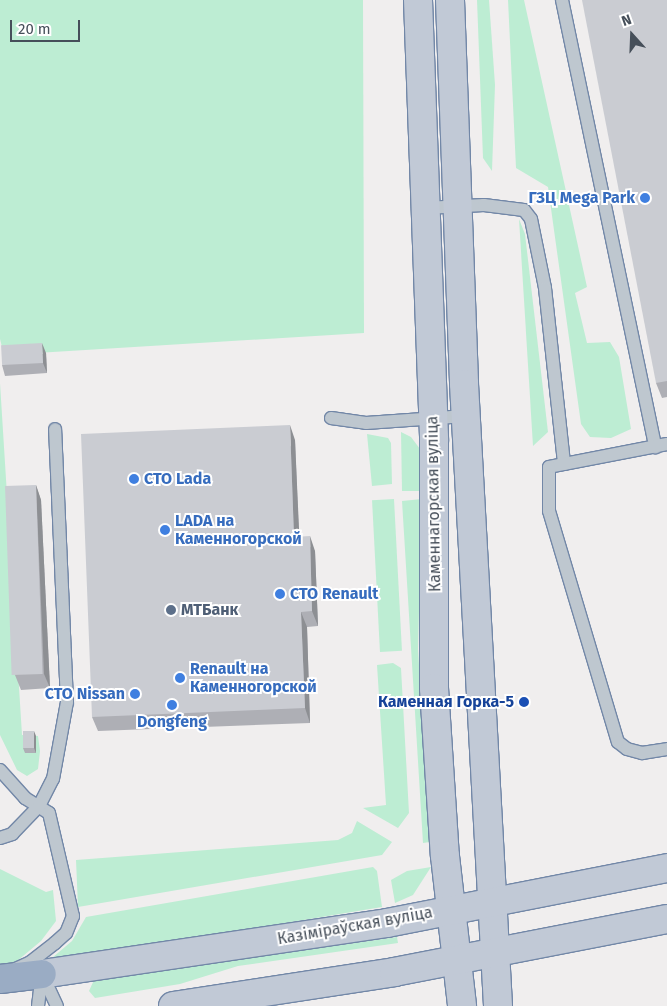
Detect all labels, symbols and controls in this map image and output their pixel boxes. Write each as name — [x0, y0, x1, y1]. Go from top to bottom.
scale bar — [12, 10, 82, 42]
north arrow — [607, 10, 657, 60]
text: N — [619, 11, 634, 30]
text: 20 m — [18, 20, 51, 38]
place label: ГЗЦ Mega Park — [528, 188, 635, 208]
marker: ГЗЦ Mega Park — [639, 192, 651, 204]
street label: Каменнагорская вуліца — [423, 416, 445, 592]
place label: СТО Lada — [144, 469, 211, 489]
marker: СТО Lada — [128, 473, 140, 485]
place label: LADA на Каменногорской — [175, 511, 302, 549]
marker: LADA на Каменногорской — [159, 524, 171, 536]
place label: СТО Renault — [290, 584, 379, 604]
marker: СТО Renault — [274, 588, 286, 600]
place label: МТБанк — [181, 600, 238, 620]
marker: МТБанк — [165, 604, 177, 616]
place label: Renault на Каменногорской — [190, 659, 317, 697]
marker: Renault на Каменногорской — [174, 672, 186, 684]
place label: СТО Nissan — [45, 684, 125, 704]
marker: СТО Nissan — [129, 688, 141, 700]
place label: Каменная Горка-5 — [378, 692, 514, 712]
marker: Каменная Горка-5 — [518, 696, 530, 708]
marker: Dongfeng — [166, 699, 178, 711]
place label: Dongfeng — [137, 712, 207, 732]
street label: Казіміраўская вуліца — [276, 903, 434, 949]

